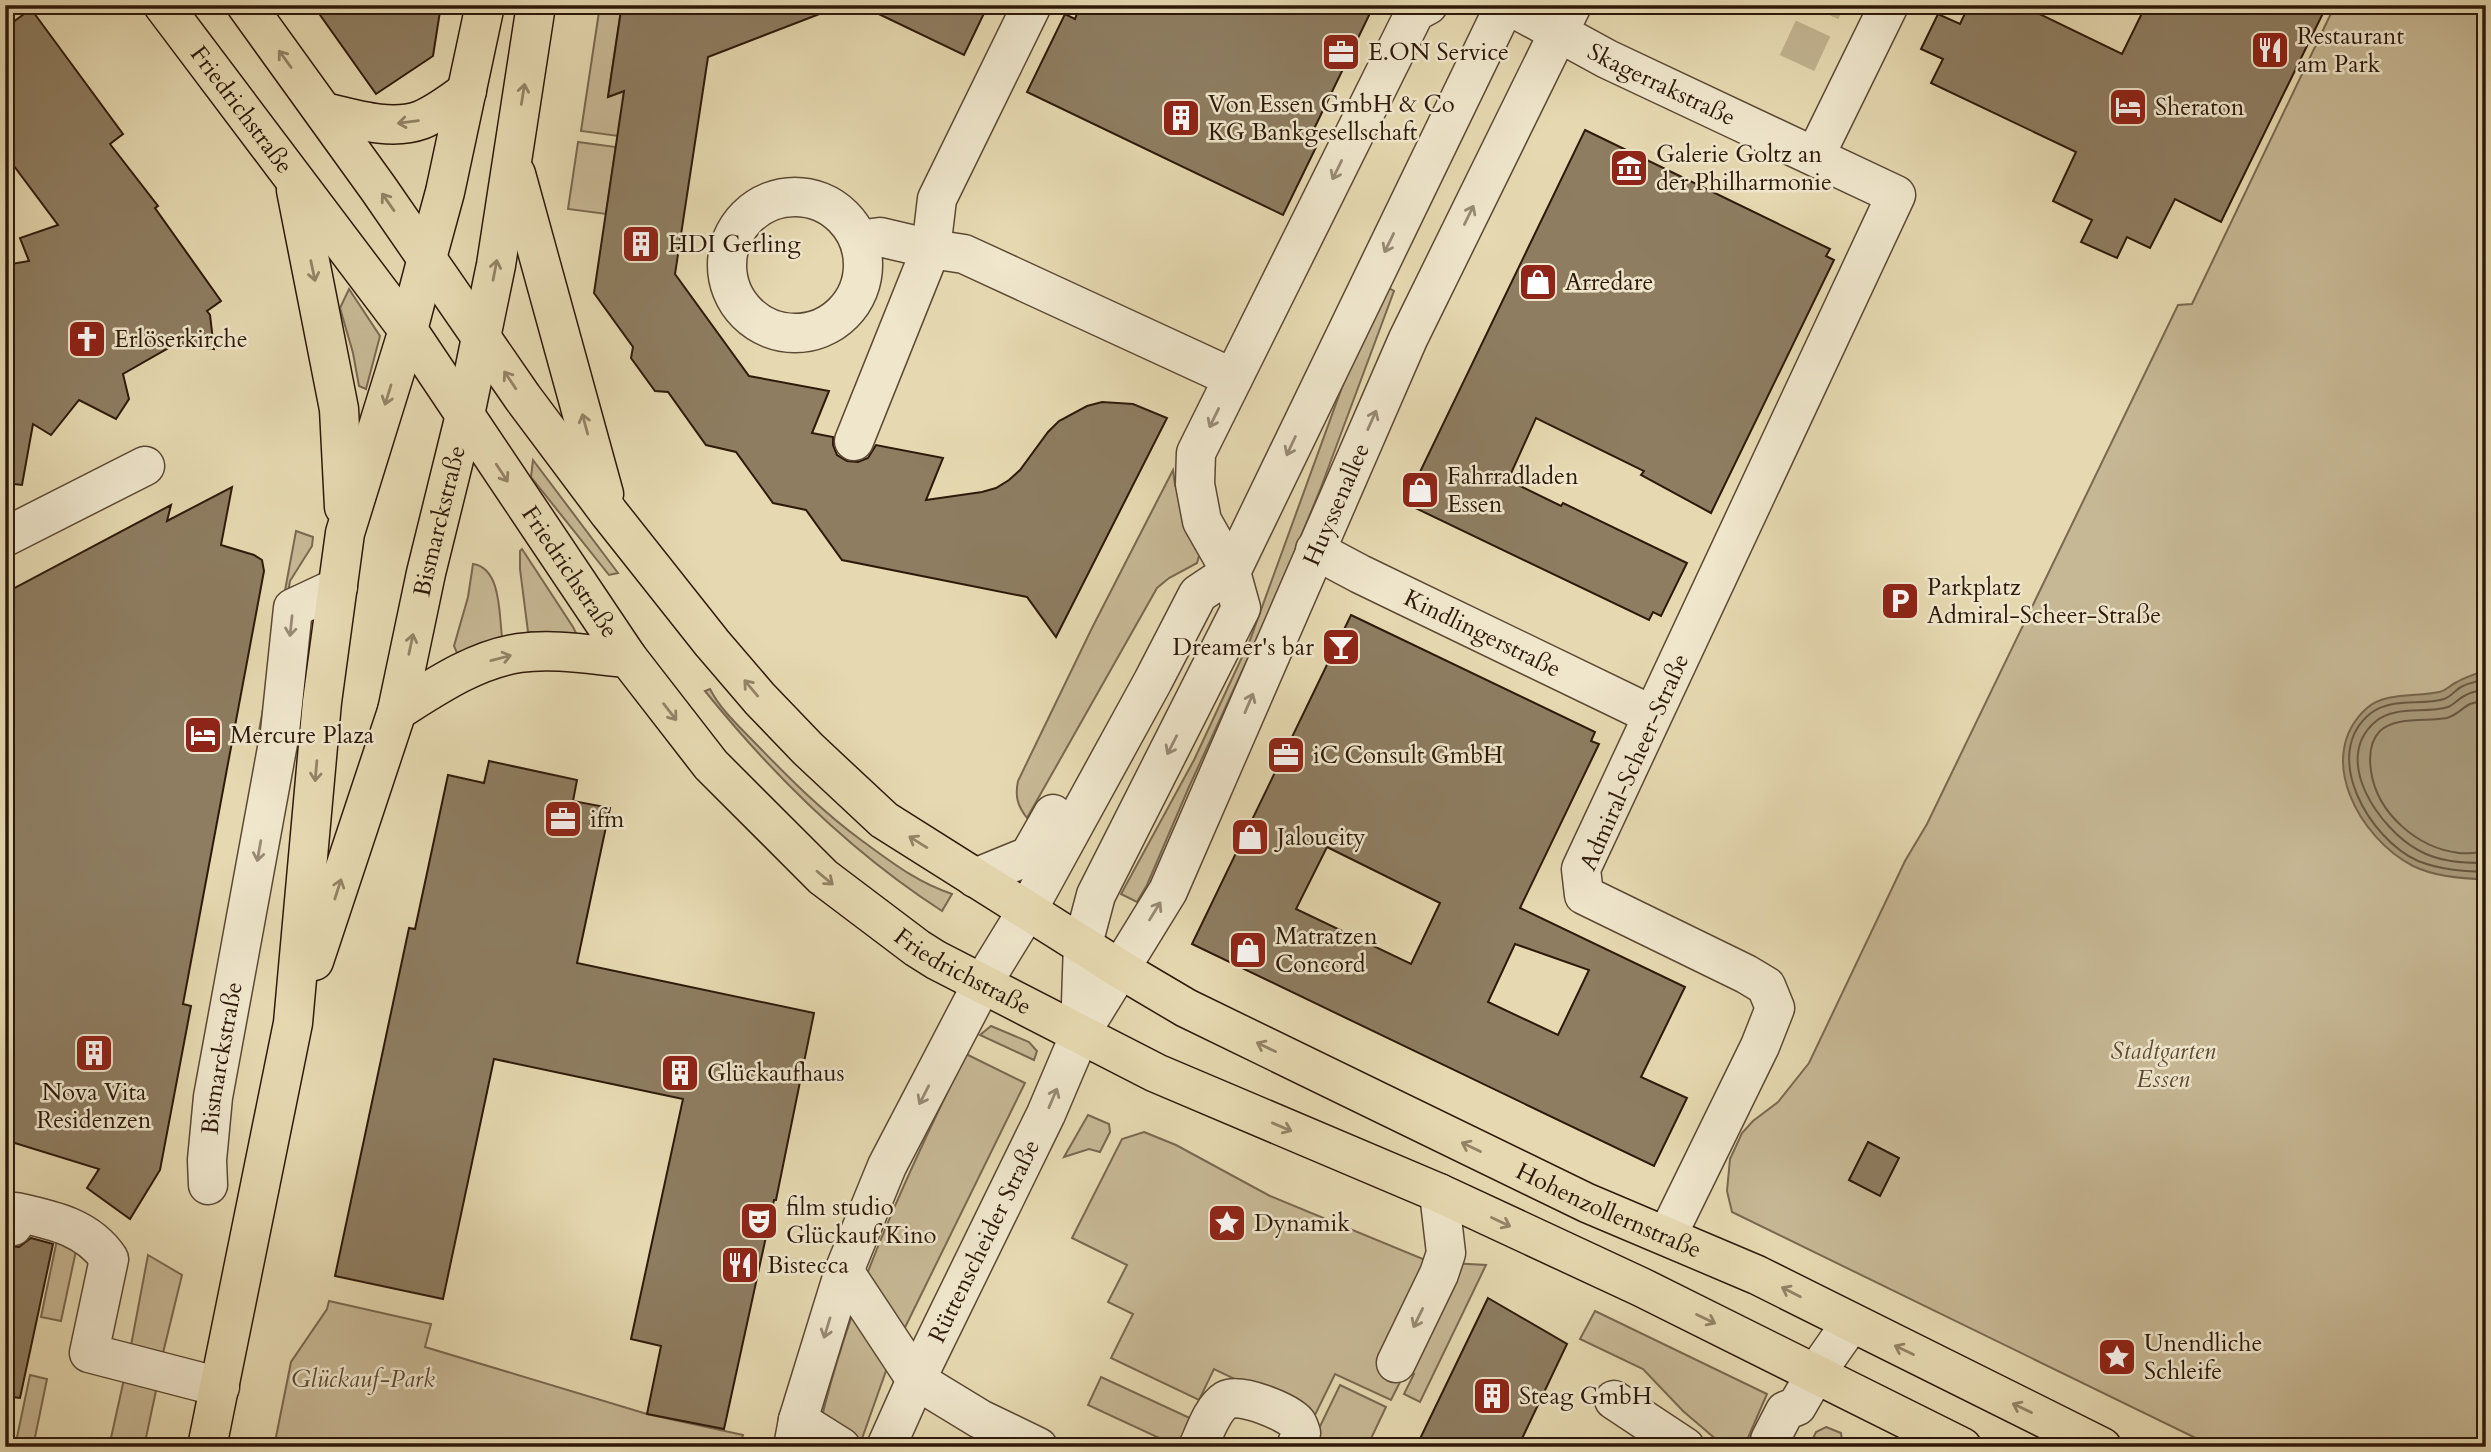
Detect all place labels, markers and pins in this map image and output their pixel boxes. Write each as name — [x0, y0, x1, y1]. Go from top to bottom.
place label: Restaurant am Park — [2297, 20, 2404, 81]
restaurant icon: Restaurant am Park — [2249, 29, 2291, 71]
office icon: E.ON Service — [1320, 31, 1362, 73]
place label: E.ON Service — [1368, 36, 1509, 69]
hotel icon: Sheraton — [2107, 86, 2149, 128]
place label: Von Essen GmbH & Co KG Bankgesellschaft — [1208, 88, 1455, 149]
place label: Sheraton — [2155, 91, 2245, 124]
building icon: Von Essen GmbH & Co KG Bankgesellschaft — [1160, 97, 1202, 139]
place label: Galerie Goltz an der Philharmonie — [1656, 138, 1832, 199]
museum icon: Galerie Goltz an der Philharmonie — [1608, 147, 1650, 189]
building icon: HDI Gerling — [620, 223, 662, 265]
place label: HDI Gerling — [668, 228, 801, 261]
shop icon: Arredare — [1517, 261, 1559, 303]
place label: Arredare — [1565, 266, 1653, 299]
church icon: Erlöserkirche — [66, 318, 108, 360]
place label: Erlöserkirche — [114, 323, 248, 356]
place label: Fahrradladen Essen — [1447, 460, 1579, 521]
shop icon: Fahrradladen Essen — [1399, 469, 1441, 511]
place label: Parkplatz Admiral-Scheer-Straße — [1927, 571, 2161, 632]
parking icon: Parkplatz Admiral-Scheer-Straße — [1879, 580, 1921, 622]
bar icon: Dreamer's bar — [1320, 626, 1362, 668]
place label: Dreamer's bar — [1173, 631, 1314, 664]
hotel icon: Mercure Plaza — [182, 714, 224, 756]
place label: Mercure Plaza — [230, 719, 375, 752]
office icon: iC Consult GmbH — [1265, 734, 1307, 776]
place label: iC Consult GmbH — [1313, 739, 1503, 772]
office icon: ifm — [542, 798, 584, 840]
place label: ifm — [590, 803, 625, 836]
shop icon: Jaloucity — [1229, 816, 1271, 858]
place label: Jaloucity — [1274, 821, 1366, 854]
place label: Matratzen Concord — [1275, 920, 1378, 981]
shop icon: Matratzen Concord — [1227, 929, 1269, 971]
building icon: Nova Vita Residenzen — [73, 1032, 115, 1074]
building icon: Glückaufhaus — [659, 1052, 701, 1094]
place label: Glückaufhaus — [707, 1057, 845, 1090]
place label: Nova Vita Residenzen — [37, 1076, 152, 1137]
place label: film studio Glückauf Kino — [786, 1191, 937, 1252]
theatre icon: film studio Glückauf Kino — [738, 1200, 780, 1242]
place icon: Dynamik — [1206, 1202, 1248, 1244]
place label: Dynamik — [1254, 1207, 1350, 1240]
restaurant icon: Bistecca — [719, 1244, 761, 1286]
place label: Bistecca — [767, 1249, 849, 1282]
place label: Unendliche Schleife — [2144, 1327, 2262, 1388]
place icon: Unendliche Schleife — [2096, 1336, 2138, 1378]
building icon: Steag GmbH — [1471, 1375, 1513, 1417]
place label: Steag GmbH — [1519, 1380, 1652, 1413]

